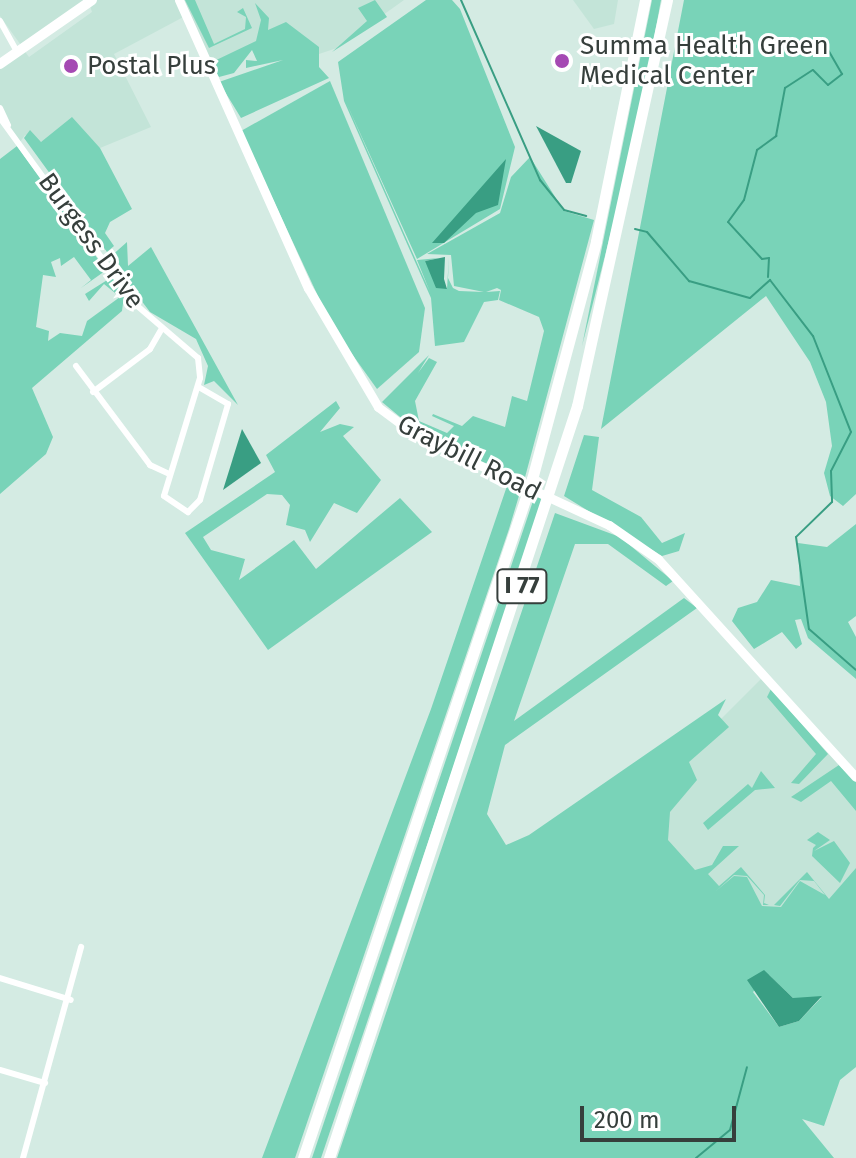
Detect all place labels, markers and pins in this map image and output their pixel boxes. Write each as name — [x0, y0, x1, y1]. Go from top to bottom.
place label: Summa Health Green Medical Center — [580, 30, 829, 92]
place label: Postal Plus — [87, 50, 216, 82]
marker: Summa Health Green Medical Center — [551, 50, 573, 72]
marker: Postal Plus — [62, 57, 80, 75]

